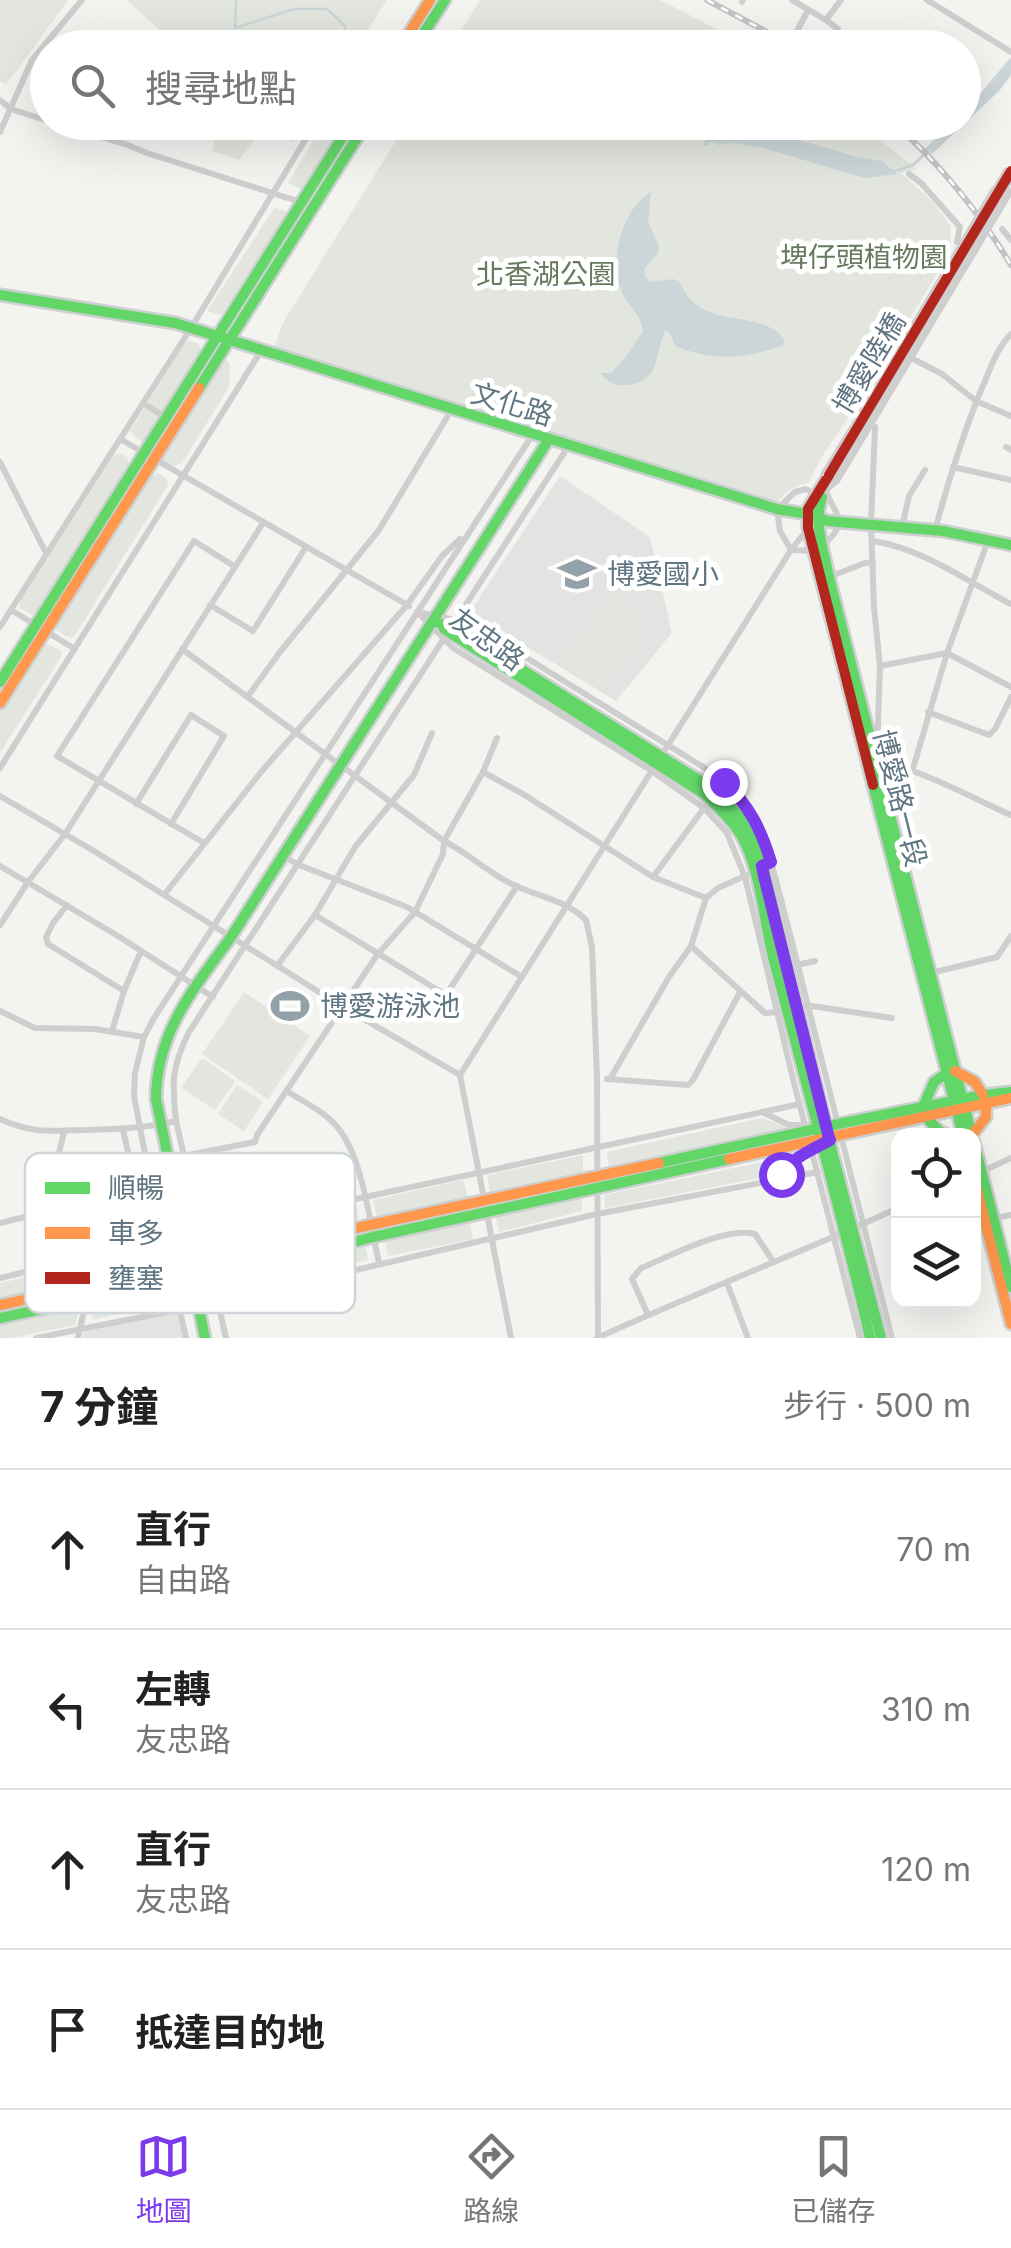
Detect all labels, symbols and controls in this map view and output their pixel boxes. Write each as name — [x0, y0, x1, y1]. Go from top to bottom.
search box — [30, 30, 981, 140]
icon: search — [65, 58, 120, 113]
text: 搜尋地點 — [145, 65, 297, 111]
park label: 埤仔頭植物園 — [780, 240, 948, 274]
park label: 北香湖公園 — [476, 257, 616, 291]
street label: 博愛陸橋 — [826, 306, 912, 420]
street label: 文化路 — [467, 375, 557, 433]
school or university icon: 博愛國小 — [556, 553, 598, 595]
place label: 博愛國小 — [607, 557, 719, 591]
street label: 友忠路 — [443, 601, 531, 677]
street label: 博愛路一段 — [867, 726, 933, 870]
route end — [702, 760, 748, 806]
sports icon: 博愛游泳池 — [269, 985, 311, 1027]
place label: 博愛游泳池 — [320, 989, 460, 1023]
map controls — [891, 1128, 981, 1308]
button: locate — [891, 1128, 981, 1218]
route start — [759, 1152, 805, 1198]
legend — [25, 1153, 355, 1313]
text: 順暢 — [108, 1171, 164, 1205]
text: 車多 — [108, 1216, 164, 1250]
button: layers — [891, 1218, 981, 1308]
text: 壅塞 — [108, 1261, 164, 1295]
text: 7 分鐘 — [40, 1381, 158, 1432]
text: 步行 · 500 m — [783, 1386, 971, 1425]
text: 直行 — [135, 1506, 211, 1552]
icon: ahead — [40, 1522, 95, 1577]
text: 70 m — [896, 1530, 971, 1569]
text: 自由路 — [135, 1560, 231, 1599]
text: 左轉 — [135, 1666, 211, 1712]
icon: left — [40, 1682, 95, 1737]
text: 310 m — [881, 1690, 971, 1729]
text: 友忠路 — [135, 1720, 231, 1759]
text: 直行 — [135, 1826, 211, 1872]
icon: ahead — [40, 1842, 95, 1897]
text: 120 m — [881, 1850, 971, 1889]
text: 友忠路 — [135, 1880, 231, 1919]
icon: arrive — [40, 2002, 95, 2057]
text: 抵達目的地 — [135, 2009, 325, 2055]
tab: 地圖 — [136, 2129, 192, 2229]
tab: 路線 — [463, 2129, 519, 2229]
tab: 已儲存 — [791, 2129, 875, 2229]

